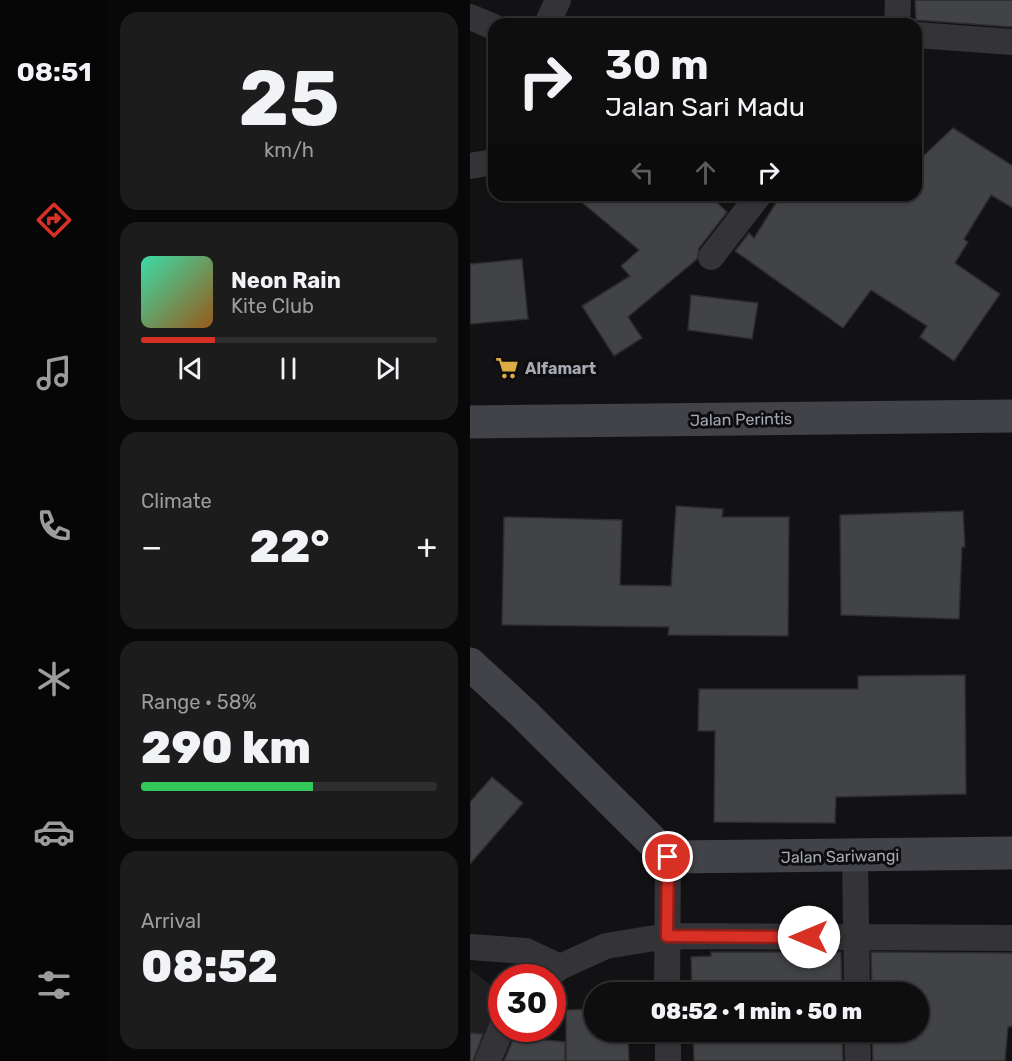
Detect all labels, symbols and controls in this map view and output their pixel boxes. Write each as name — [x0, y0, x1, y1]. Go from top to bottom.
text: 30 m — [605, 40, 709, 90]
icon: right — [506, 42, 584, 120]
text: 25 — [238, 52, 340, 145]
text: 08:51 — [16, 56, 92, 88]
text: Jalan Sari Madu — [605, 91, 805, 123]
text: km/h — [264, 138, 314, 162]
icon: left — [626, 156, 659, 189]
icon: ahead — [689, 156, 722, 189]
icon: right — [752, 156, 785, 189]
icon: directions — [33, 199, 75, 241]
text: Neon Rain — [231, 267, 341, 294]
text: Kite Club — [231, 294, 314, 318]
icon: music — [33, 352, 75, 394]
icon: previous — [174, 352, 207, 385]
icon: pause — [272, 352, 305, 385]
icon: next — [371, 352, 404, 385]
supermarket icon: Alfamart — [494, 355, 520, 381]
place label: Alfamart — [525, 359, 597, 378]
street label: Jalan Perintis — [690, 409, 792, 430]
text: Climate — [141, 489, 212, 513]
icon: phone — [33, 505, 75, 547]
text: 22° — [250, 520, 329, 573]
text: − — [141, 527, 162, 566]
text: + — [416, 527, 437, 566]
icon: climate — [33, 658, 75, 700]
text: Range · 58% — [141, 690, 257, 714]
text: 290 km — [141, 721, 311, 774]
icon: car — [33, 811, 75, 853]
pin — [642, 831, 693, 882]
icon: arrive — [651, 840, 684, 873]
street label: Jalan Sariwangi — [781, 846, 899, 867]
position arrow — [777, 905, 841, 969]
text: Arrival — [141, 909, 201, 933]
text: 08:52 — [141, 940, 278, 993]
icon: filters — [33, 964, 75, 1006]
speed limit sign: 30 — [488, 964, 566, 1042]
text: 08:52 · 1 min · 50 m — [651, 998, 862, 1025]

